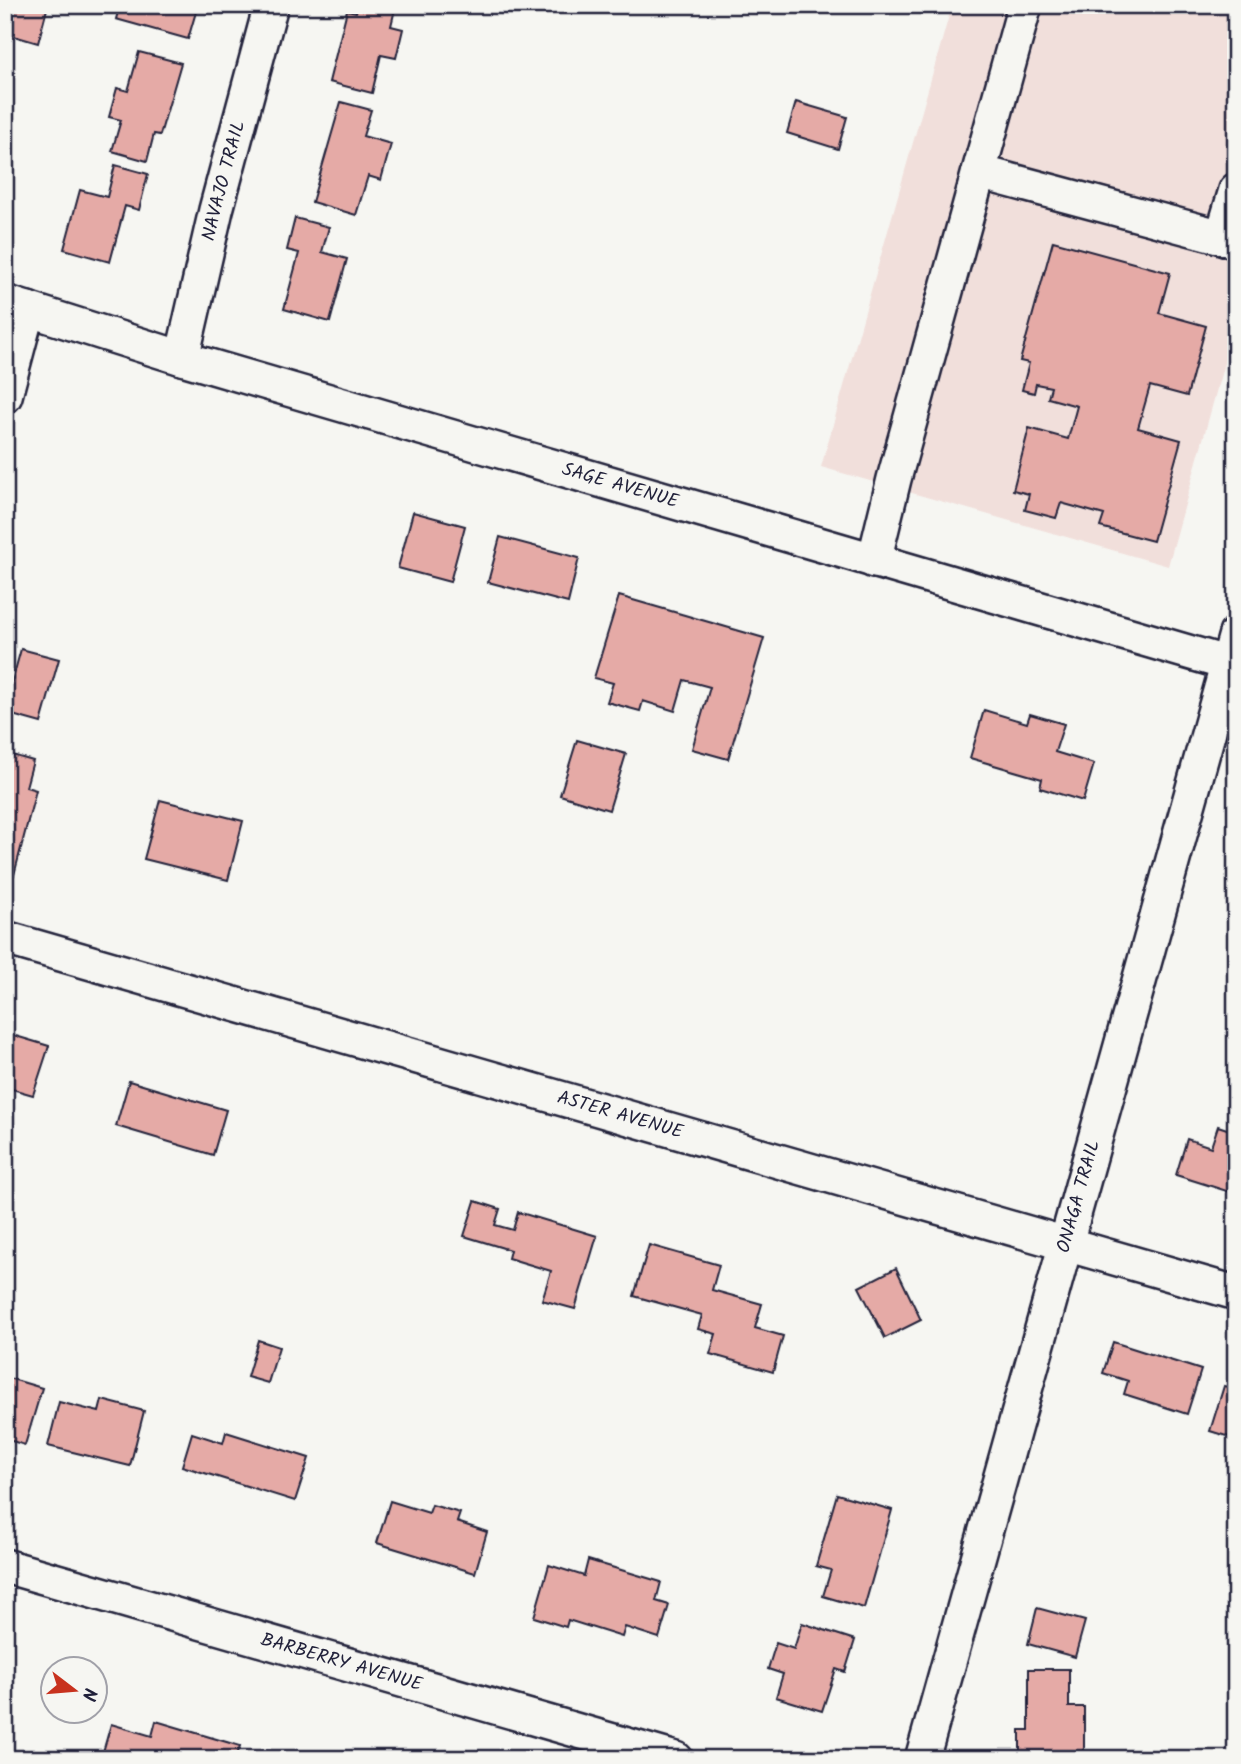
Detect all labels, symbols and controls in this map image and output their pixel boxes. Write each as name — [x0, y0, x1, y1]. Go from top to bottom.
street label: NAVAJO TRAIL — [194, 117, 254, 244]
street label: SAGE AVENUE — [558, 455, 683, 518]
street label: ASTER AVENUE — [553, 1083, 687, 1148]
street label: ONAGA TRAIL — [1049, 1137, 1109, 1256]
street label: BARBERRY AVENUE — [257, 1625, 427, 1700]
north arrow — [38, 1656, 108, 1726]
text: N — [72, 1684, 104, 1704]

